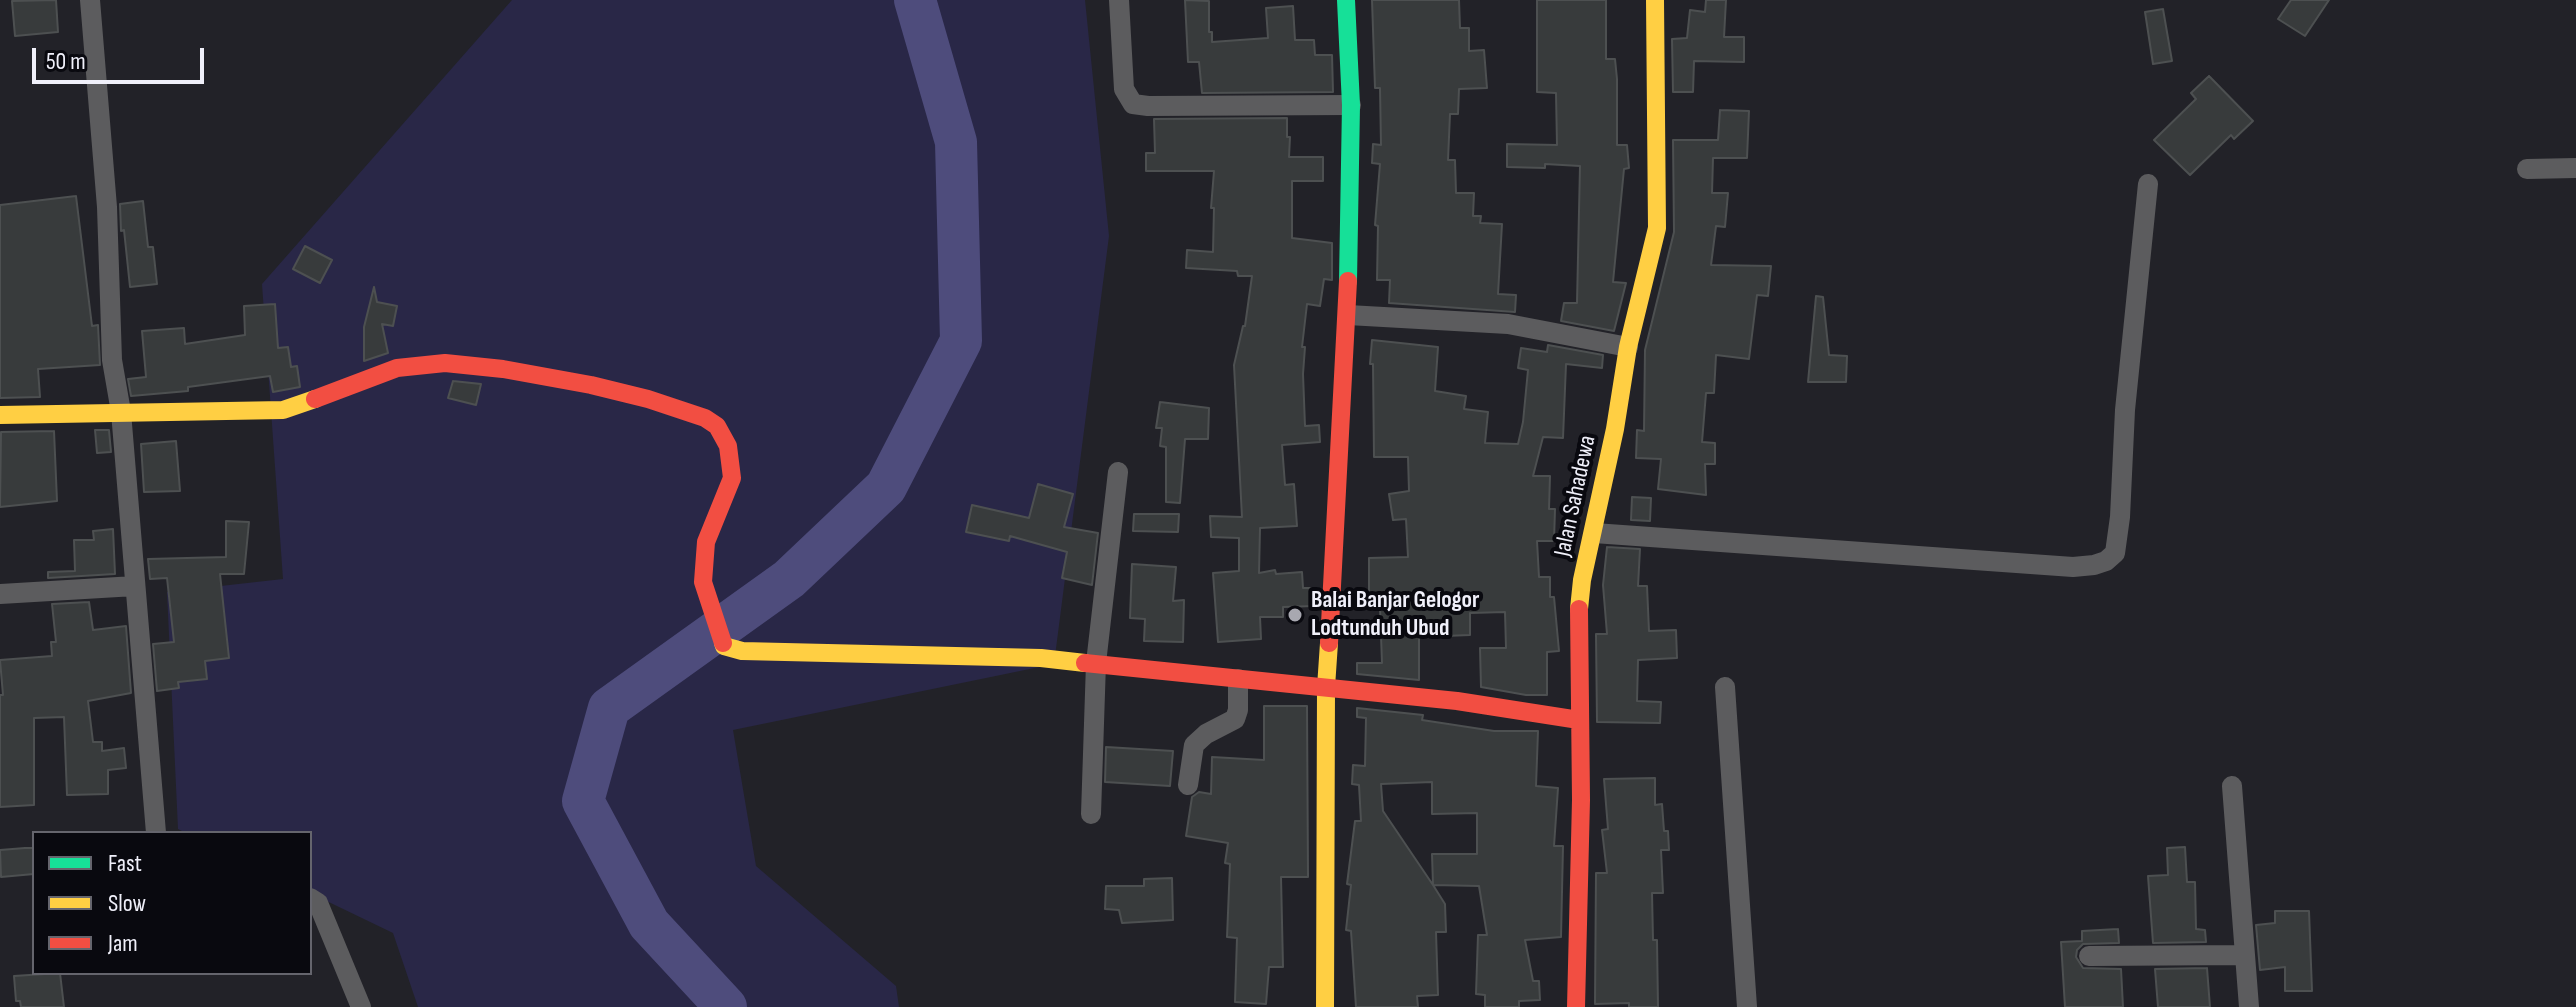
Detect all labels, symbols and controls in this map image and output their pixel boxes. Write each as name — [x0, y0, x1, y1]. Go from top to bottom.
scale bar — [36, 32, 208, 82]
text: 50 m — [46, 47, 86, 76]
street label: Jalan Sahadewa — [1549, 433, 1603, 559]
place label: Balai Banjar Gelogor Lodtunduh Ubud — [1311, 587, 1479, 643]
marker: Balai Banjar Gelogor Lodtunduh Ubud — [1286, 606, 1304, 624]
legend — [32, 831, 312, 975]
text: Fast — [108, 849, 142, 878]
text: Slow — [108, 889, 146, 918]
text: Jam — [108, 929, 138, 958]

